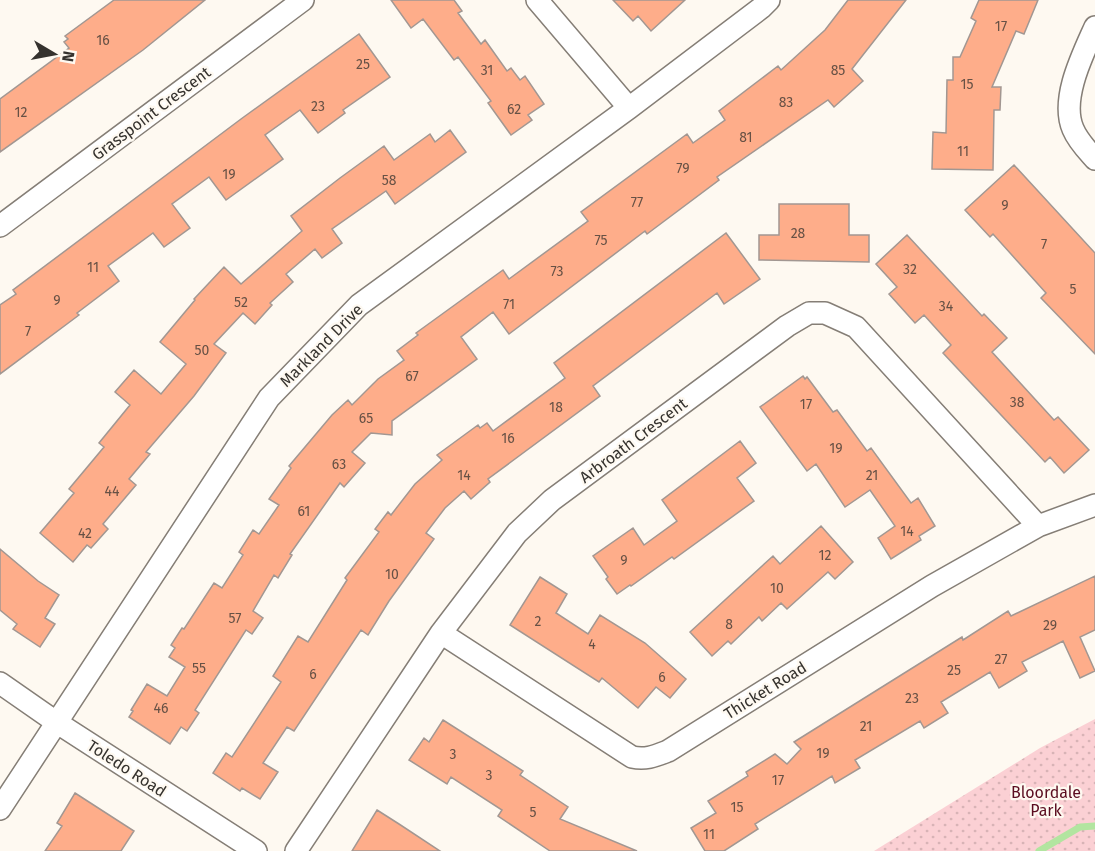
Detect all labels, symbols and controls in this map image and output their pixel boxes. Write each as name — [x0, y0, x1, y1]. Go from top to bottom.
house number: 17 — [995, 18, 1007, 35]
north arrow — [24, 24, 84, 84]
house number: 16 — [96, 32, 110, 49]
text: N — [58, 50, 79, 63]
house number: 25 — [356, 56, 370, 73]
street label: Grasspoint Crescent — [88, 62, 215, 164]
house number: 31 — [481, 62, 493, 79]
house number: 85 — [831, 62, 845, 79]
house number: 15 — [960, 76, 974, 93]
house number: 83 — [779, 94, 793, 111]
house number: 23 — [311, 98, 325, 115]
house number: 62 — [507, 101, 521, 118]
house number: 12 — [15, 104, 28, 121]
house number: 81 — [739, 129, 753, 146]
house number: 11 — [957, 143, 969, 160]
house number: 79 — [676, 160, 690, 177]
house number: 19 — [222, 166, 236, 183]
house number: 58 — [382, 172, 397, 189]
house number: 77 — [631, 194, 643, 211]
house number: 9 — [1001, 197, 1009, 214]
house number: 28 — [791, 225, 806, 242]
house number: 75 — [594, 232, 608, 249]
house number: 7 — [1041, 236, 1047, 253]
house number: 11 — [87, 259, 99, 276]
house number: 32 — [903, 261, 917, 278]
house number: 73 — [550, 263, 564, 280]
house number: 5 — [1069, 281, 1077, 298]
house number: 9 — [53, 292, 61, 309]
house number: 52 — [234, 294, 248, 311]
house number: 71 — [503, 296, 515, 313]
house number: 34 — [939, 298, 954, 315]
street label: Markland Drive — [276, 300, 367, 391]
house number: 7 — [25, 323, 31, 340]
house number: 50 — [195, 342, 210, 359]
house number: 67 — [405, 368, 419, 385]
street label: Arbroath Crescent — [576, 394, 691, 487]
house number: 38 — [1010, 394, 1025, 411]
house number: 17 — [800, 396, 812, 413]
house number: 18 — [549, 399, 563, 416]
house number: 65 — [359, 410, 373, 427]
house number: 16 — [501, 430, 515, 447]
house number: 19 — [829, 440, 843, 457]
house number: 63 — [332, 456, 346, 473]
house number: 14 — [457, 467, 471, 484]
house number: 21 — [866, 467, 878, 484]
house number: 44 — [105, 483, 120, 500]
house number: 61 — [298, 503, 310, 520]
house number: 14 — [900, 523, 914, 540]
house number: 42 — [78, 525, 92, 542]
house number: 12 — [819, 547, 832, 564]
house number: 9 — [620, 552, 628, 569]
house number: 10 — [385, 566, 399, 583]
house number: 10 — [770, 580, 784, 597]
house number: 57 — [229, 610, 241, 627]
house number: 2 — [535, 613, 542, 630]
house number: 8 — [725, 616, 733, 633]
house number: 29 — [1043, 617, 1057, 634]
house number: 4 — [588, 636, 596, 653]
house number: 27 — [994, 651, 1008, 668]
street label: Thicket Road — [721, 658, 810, 723]
house number: 55 — [192, 660, 206, 677]
house number: 25 — [947, 662, 961, 679]
house number: 6 — [309, 666, 317, 683]
house number: 6 — [658, 669, 666, 686]
house number: 23 — [905, 690, 919, 707]
house number: 46 — [154, 700, 168, 717]
house number: 21 — [860, 718, 872, 735]
street label: Toledo Road — [84, 736, 170, 801]
house number: 19 — [816, 745, 830, 762]
house number: 3 — [450, 746, 457, 763]
house number: 3 — [486, 767, 493, 784]
house number: 17 — [772, 772, 784, 789]
park label: Bloordale Park — [1011, 783, 1081, 820]
house number: 15 — [730, 799, 744, 816]
house number: 5 — [529, 804, 537, 821]
house number: 11 — [703, 826, 715, 843]

